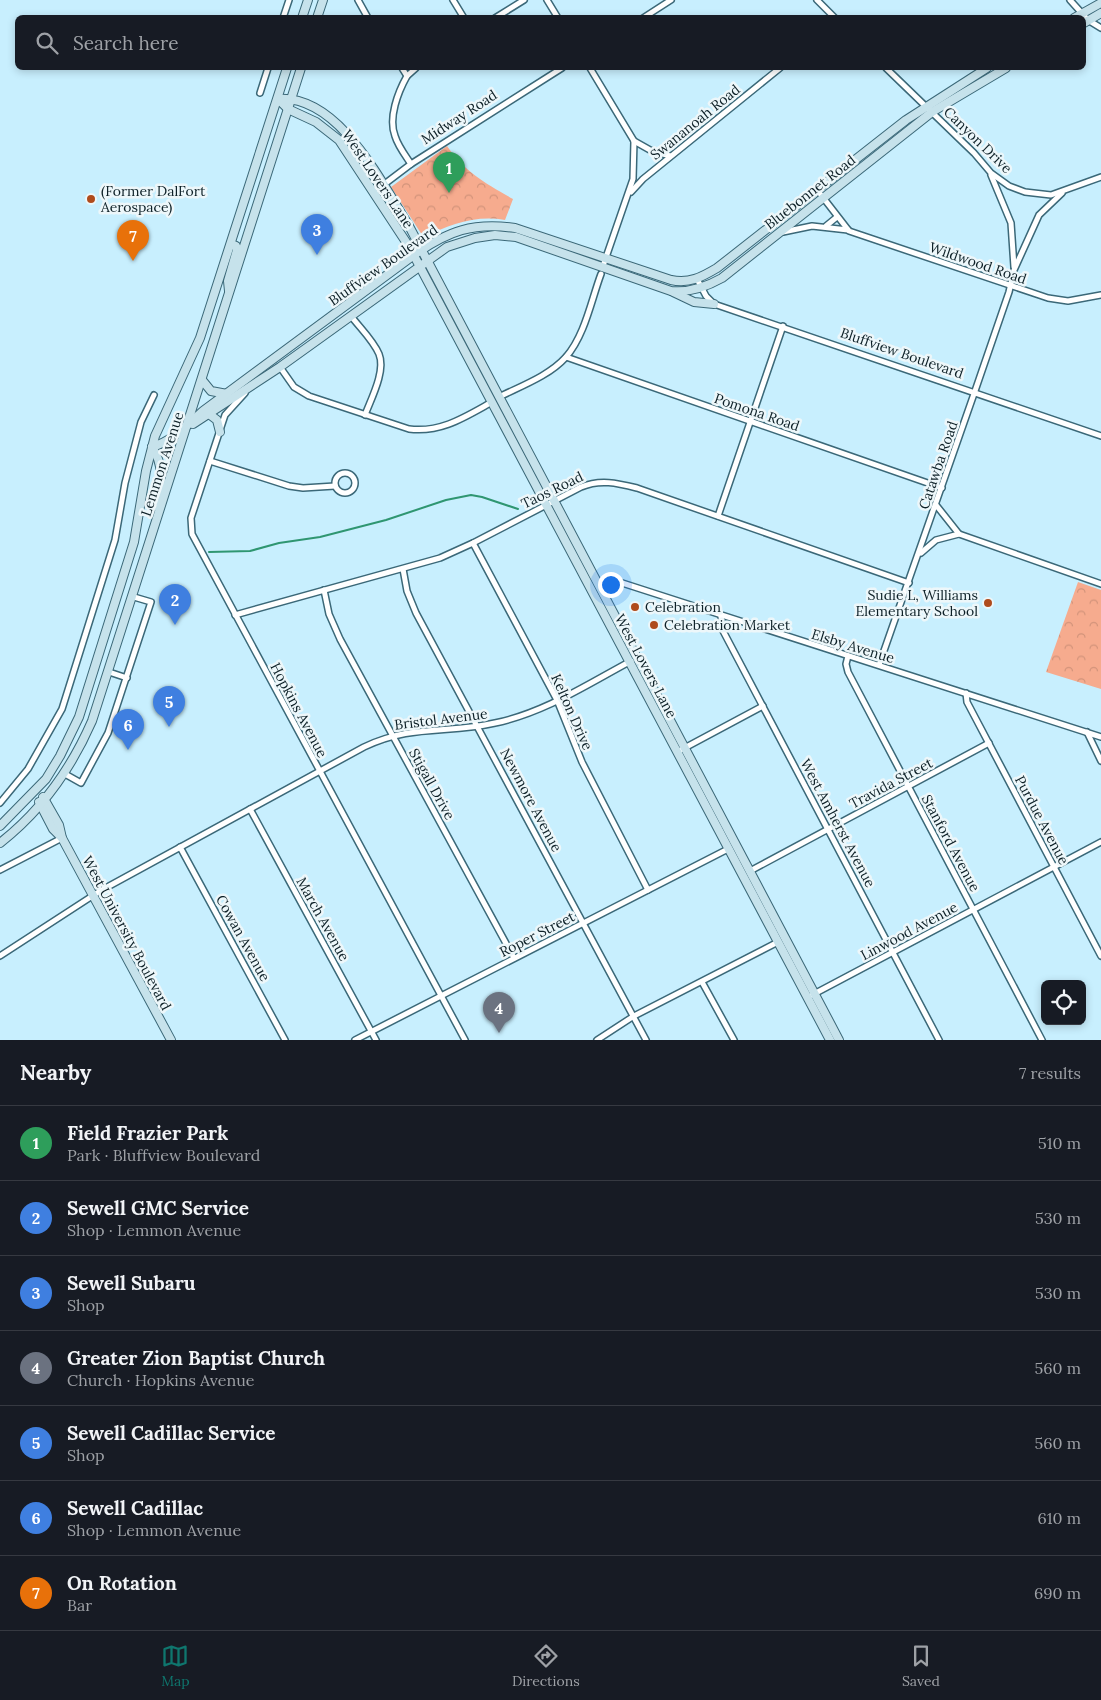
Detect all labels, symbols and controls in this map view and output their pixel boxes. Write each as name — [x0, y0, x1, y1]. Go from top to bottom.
search box — [15, 15, 1086, 70]
icon: search — [33, 29, 61, 57]
text: Search here — [73, 31, 179, 55]
street label: Swananoah Road — [646, 80, 744, 164]
street label: Midway Road — [418, 86, 500, 148]
street label: Canyon Drive — [940, 103, 1016, 177]
street label: West Lovers Lane — [338, 126, 418, 232]
street label: Bluebonnet Road — [761, 151, 859, 233]
pin: 1 — [433, 152, 465, 193]
place label: (Former DalFort Aerospace) — [100, 182, 206, 216]
marker: (Former DalFort Aerospace) — [85, 193, 97, 205]
pin: 3 — [301, 214, 333, 255]
pin: 7 — [117, 220, 149, 261]
street label: Bluffview Boulevard — [325, 221, 441, 309]
street label: Wildwood Road — [927, 238, 1029, 288]
street label: Bluffview Boulevard — [838, 323, 966, 383]
street label: Pomona Road — [712, 389, 802, 435]
street label: Lemmon Avenue — [137, 409, 187, 518]
street label: Catawba Road — [914, 419, 962, 511]
street label: Taos Road — [518, 467, 586, 513]
your location — [598, 572, 624, 598]
pin: 2 — [159, 584, 191, 625]
place label: Sudie L, Williams Elementary School — [855, 586, 978, 620]
marker: Sudie L, Williams Elementary School — [982, 597, 994, 609]
place label: Celebration — [645, 598, 722, 616]
marker: Celebration — [629, 601, 641, 613]
street label: West Lovers Lane — [611, 611, 681, 721]
place label: Celebration Market — [664, 616, 791, 634]
marker: Celebration Market — [648, 619, 660, 631]
street label: Elsby Avenue — [809, 625, 897, 667]
street label: Hopkins Avenue — [266, 660, 332, 761]
street label: Kelton Drive — [547, 671, 597, 753]
pin: 5 — [153, 686, 185, 727]
street label: Bristol Avenue — [393, 704, 489, 734]
pin: 6 — [112, 709, 144, 750]
street label: Stigall Drive — [405, 745, 459, 823]
street label: Newmore Avenue — [496, 745, 566, 855]
street label: Travida Street — [846, 753, 936, 812]
street label: West Amherst Avenue — [796, 756, 880, 891]
street label: Purdue Avenue — [1011, 772, 1073, 868]
street label: Stanford Avenue — [918, 791, 984, 895]
street label: West University Boulevard — [79, 853, 175, 1013]
street label: March Avenue — [293, 874, 354, 964]
street label: Cowan Avenue — [212, 892, 274, 985]
street label: Linwood Avenue — [857, 898, 961, 964]
street label: Roper Street — [496, 907, 578, 961]
map controls — [1041, 980, 1086, 1025]
button: locate — [1041, 980, 1086, 1025]
pin: 4 — [483, 992, 515, 1033]
text: Nearby — [20, 1059, 91, 1086]
text: 7 results — [1019, 1063, 1081, 1083]
text: Field Frazier Park — [67, 1121, 228, 1145]
text: 1 — [33, 1133, 39, 1153]
text: 510 m — [1038, 1133, 1081, 1153]
text: Park · Bluffview Boulevard — [67, 1145, 260, 1165]
text: Sewell GMC Service — [67, 1196, 249, 1220]
text: 2 — [32, 1208, 40, 1228]
text: 530 m — [1035, 1208, 1081, 1228]
text: Shop · Lemmon Avenue — [67, 1220, 241, 1240]
text: Sewell Subaru — [67, 1271, 196, 1295]
text: 3 — [32, 1283, 40, 1303]
text: 530 m — [1035, 1283, 1081, 1303]
text: Shop — [67, 1295, 105, 1315]
text: Greater Zion Baptist Church — [67, 1346, 325, 1370]
text: 4 — [32, 1358, 40, 1378]
text: 560 m — [1035, 1358, 1081, 1378]
text: Church · Hopkins Avenue — [67, 1370, 254, 1390]
text: Sewell Cadillac Service — [67, 1421, 276, 1445]
text: 5 — [32, 1433, 40, 1453]
text: 560 m — [1035, 1433, 1081, 1453]
text: Shop — [67, 1445, 105, 1465]
text: Sewell Cadillac — [67, 1496, 203, 1520]
text: 6 — [31, 1508, 41, 1528]
text: 610 m — [1037, 1508, 1081, 1528]
text: Shop · Lemmon Avenue — [67, 1520, 241, 1540]
text: On Rotation — [67, 1571, 177, 1595]
text: 7 — [32, 1583, 40, 1603]
text: 690 m — [1034, 1583, 1081, 1603]
text: Bar — [67, 1595, 92, 1615]
tab: Map — [161, 1642, 190, 1690]
tab: Directions — [512, 1642, 580, 1690]
tab: Saved — [902, 1642, 940, 1690]

